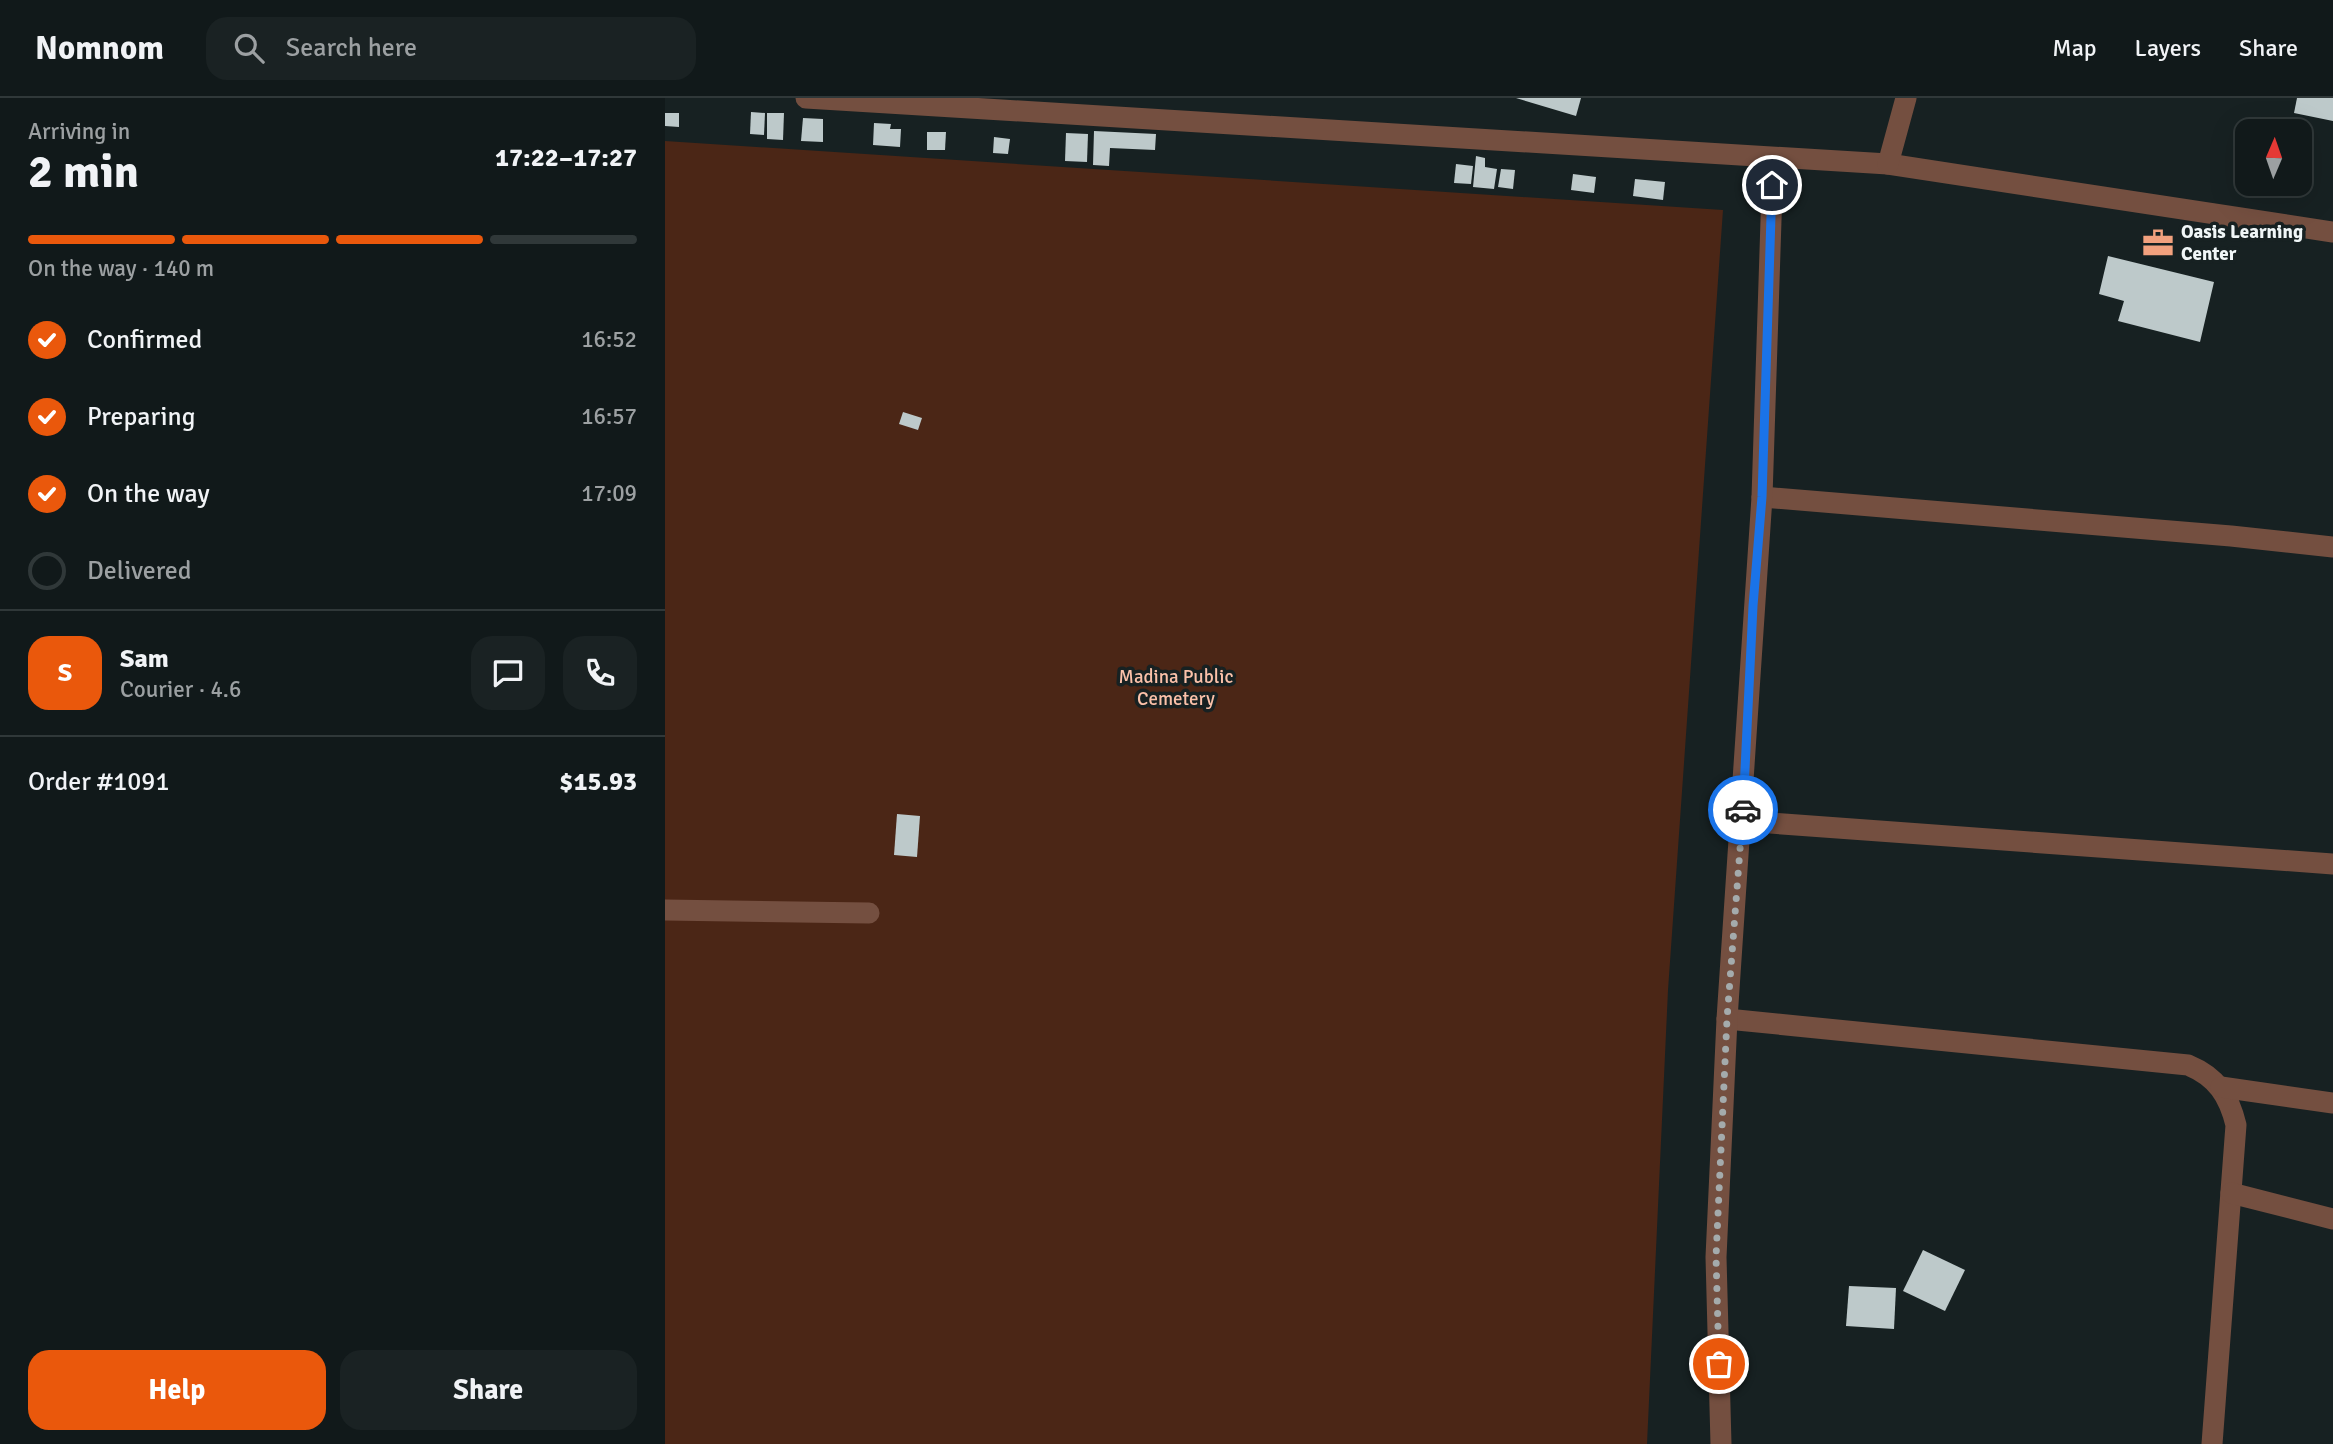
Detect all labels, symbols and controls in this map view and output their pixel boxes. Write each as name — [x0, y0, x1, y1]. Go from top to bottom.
search box — [206, 17, 696, 80]
text: Nomnom — [35, 28, 164, 69]
icon: search — [230, 29, 268, 67]
text: Search here — [286, 32, 417, 64]
text: Map — [2052, 33, 2097, 63]
text: Layers — [2135, 33, 2201, 63]
text: Share — [2239, 33, 2298, 63]
text: Arriving in — [28, 117, 130, 146]
north arrow — [2235, 119, 2312, 196]
map controls — [2235, 119, 2312, 196]
text: 17:22–17:27 — [495, 142, 637, 174]
text: 2 min — [28, 144, 139, 200]
pin — [1742, 155, 1802, 215]
icon: home — [1753, 166, 1791, 204]
place label: Oasis Learning Center — [2181, 220, 2303, 266]
office icon: Oasis Learning Center — [2141, 226, 2175, 260]
text: On the way · 140 m — [28, 254, 214, 283]
icon: check — [28, 321, 66, 359]
text: Confirmed — [87, 324, 202, 356]
text: 16:52 — [581, 325, 637, 354]
icon: check — [28, 398, 66, 436]
text: Preparing — [87, 401, 195, 433]
text: 16:57 — [581, 402, 637, 431]
icon: check — [28, 475, 66, 513]
text: On the way — [87, 478, 210, 510]
text: 17:09 — [581, 479, 637, 508]
text: Delivered — [87, 555, 192, 587]
button: chat — [471, 636, 545, 710]
button: phone — [563, 636, 637, 710]
text: Sam — [120, 643, 169, 675]
text: S — [58, 657, 72, 689]
park label: Madina Public Cemetery — [1119, 665, 1233, 711]
text: Courier · 4.6 — [120, 675, 241, 704]
text: Order #1091 — [28, 766, 169, 798]
text: $15.93 — [559, 766, 637, 798]
courier — [1708, 775, 1778, 845]
icon: car — [1724, 791, 1762, 829]
pin — [1689, 1334, 1749, 1394]
icon: bag — [1700, 1345, 1738, 1383]
button: Help — [28, 1350, 326, 1430]
button: Share — [340, 1350, 637, 1430]

